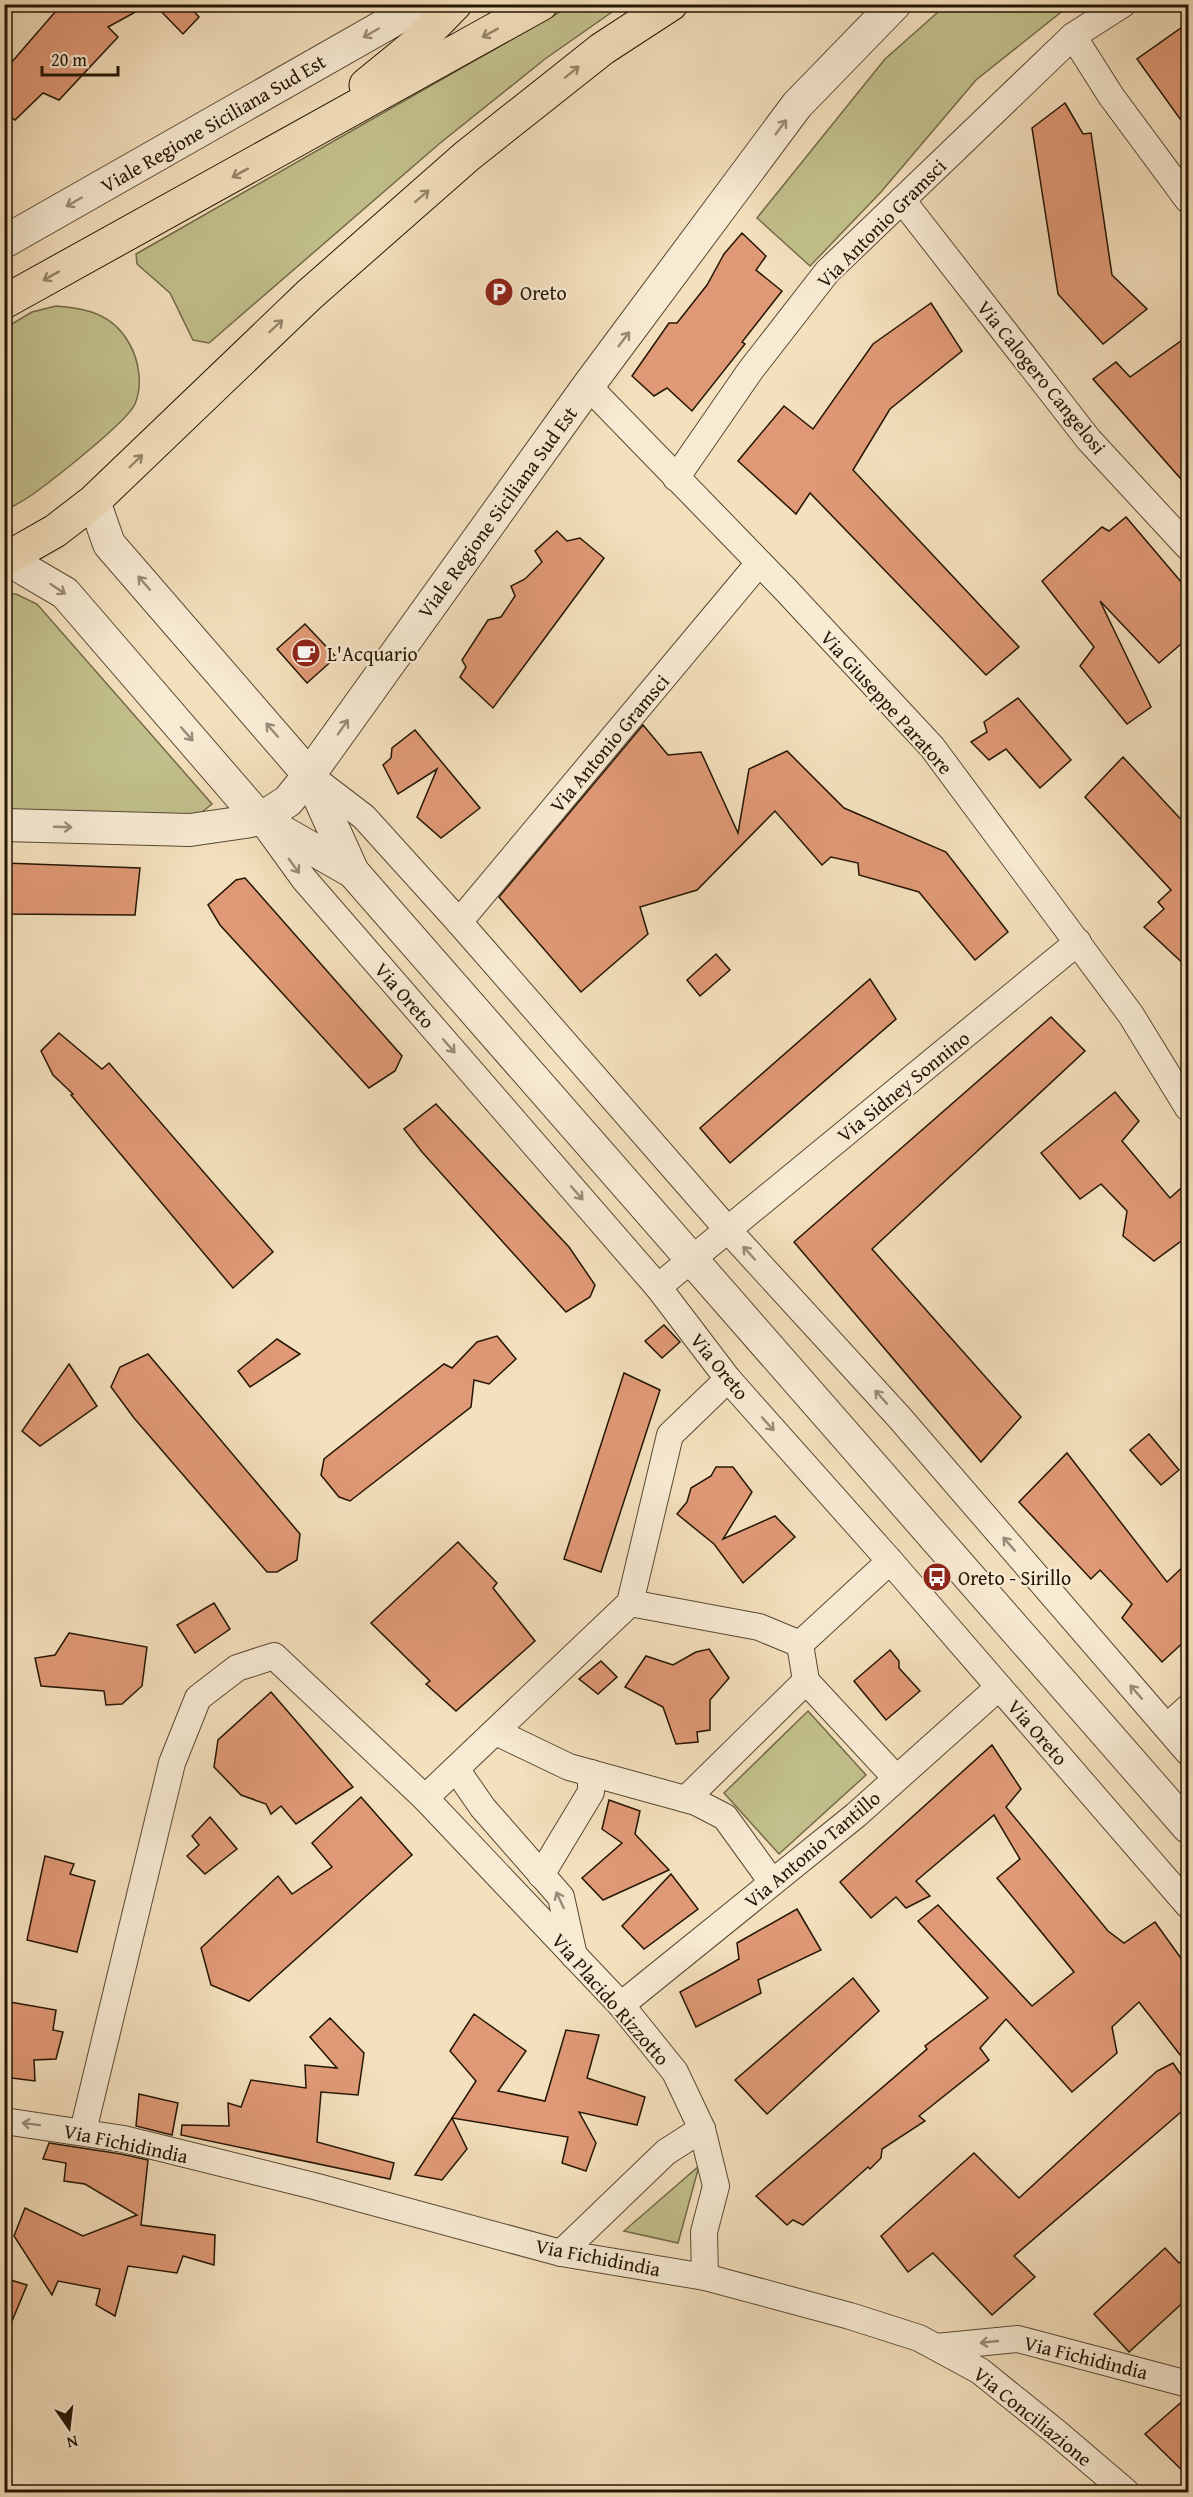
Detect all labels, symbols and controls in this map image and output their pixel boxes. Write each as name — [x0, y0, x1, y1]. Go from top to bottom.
one-way arrow — [482, 27, 499, 39]
one-way arrow — [363, 28, 380, 40]
scale bar — [42, 39, 118, 77]
text: 20 m — [51, 46, 87, 73]
street label: Viale Regione Siciliana Sud Est — [95, 47, 331, 199]
one-way arrow — [564, 66, 580, 79]
one-way arrow — [775, 119, 787, 135]
street label: Via Antonio Gramsci — [810, 151, 953, 294]
one-way arrow — [232, 168, 250, 179]
one-way arrow — [414, 189, 429, 203]
one-way arrow — [66, 197, 83, 209]
one-way arrow — [43, 270, 60, 282]
parking icon: Oreto — [483, 276, 515, 308]
place label: Oreto — [520, 278, 567, 307]
street label: Via Calogero Cangelosi — [971, 294, 1114, 461]
one-way arrow — [269, 319, 284, 333]
one-way arrow — [617, 331, 630, 347]
street label: Viale Regione Siciliana Sud Est — [410, 400, 584, 624]
one-way arrow — [128, 453, 143, 468]
one-way arrow — [137, 576, 151, 591]
one-way arrow — [49, 582, 66, 595]
street label: Via Giuseppe Paratore — [814, 623, 960, 781]
cafe icon: L'Acquario — [290, 637, 322, 669]
place label: L'Acquario — [327, 639, 418, 668]
street label: Via Antonio Gramsci — [542, 667, 676, 818]
one-way arrow — [337, 720, 349, 736]
one-way arrow — [265, 723, 279, 738]
one-way arrow — [180, 726, 194, 741]
one-way arrow — [52, 821, 72, 832]
one-way arrow — [288, 857, 301, 873]
street label: Via Oreto — [368, 956, 442, 1034]
street label: Via Sidney Sonnino — [831, 1023, 975, 1149]
one-way arrow — [442, 1038, 456, 1053]
one-way arrow — [570, 1185, 583, 1201]
one-way arrow — [742, 1246, 756, 1261]
street label: Via Oreto — [684, 1326, 756, 1406]
one-way arrow — [874, 1390, 888, 1405]
one-way arrow — [761, 1416, 775, 1431]
one-way arrow — [1002, 1537, 1016, 1552]
bus stop icon: Oreto - Sirillo — [921, 1561, 953, 1593]
place label: Oreto - Sirillo — [958, 1563, 1071, 1592]
one-way arrow — [1130, 1684, 1143, 1700]
street label: Via Oreto — [1001, 1693, 1075, 1771]
street label: Via Antonio Tantillo — [738, 1783, 886, 1915]
one-way arrow — [553, 1891, 565, 1909]
street label: Via Placido Rizzotto — [545, 1926, 677, 2072]
street label: Via Fichidindia — [61, 2116, 191, 2170]
one-way arrow — [22, 2119, 42, 2130]
street label: Via Fichidindia — [533, 2231, 663, 2283]
street label: Via Fichidindia — [1021, 2328, 1151, 2387]
one-way arrow — [980, 2337, 1000, 2348]
street label: Via Conciliazione — [967, 2359, 1099, 2473]
north arrow — [39, 2398, 99, 2458]
text: N — [64, 2430, 81, 2456]

